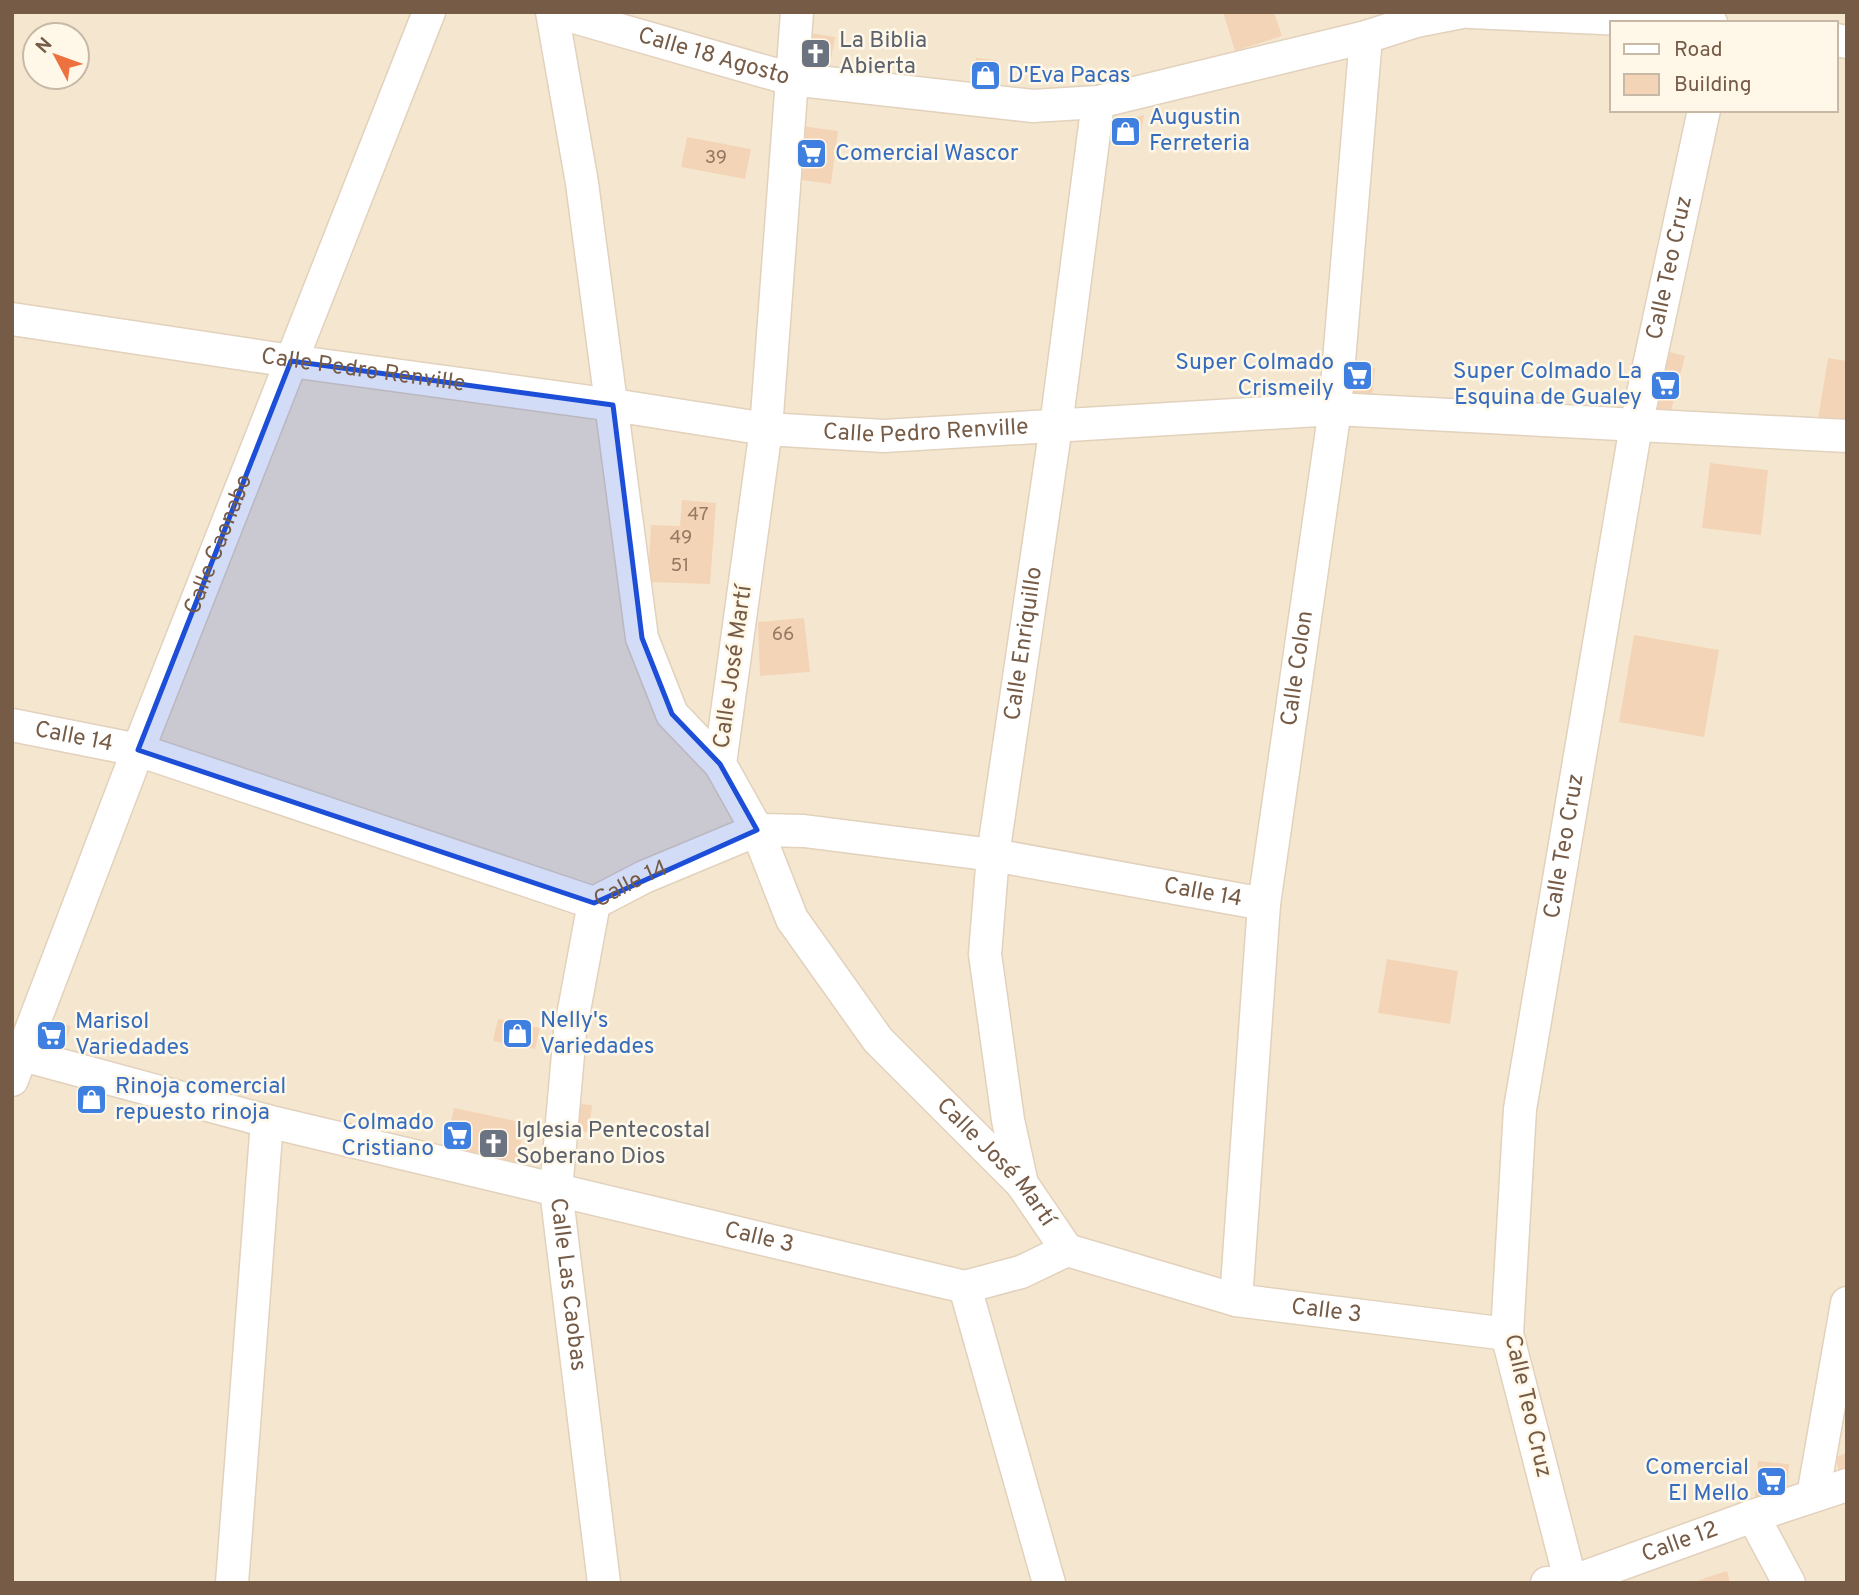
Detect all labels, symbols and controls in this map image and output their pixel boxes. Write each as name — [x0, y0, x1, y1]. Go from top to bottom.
north arrow — [21, 21, 91, 91]
street label: Calle 18 Agosto — [634, 21, 793, 92]
legend — [1610, 21, 1838, 112]
place label: La Biblia Abierta — [839, 27, 927, 82]
text: N — [31, 33, 58, 59]
church icon: La Biblia Abierta — [799, 37, 833, 71]
text: Road — [1674, 37, 1723, 64]
shop icon: D'Eva Pacas — [968, 59, 1002, 93]
place label: D'Eva Pacas — [1008, 62, 1131, 91]
text: Building — [1674, 72, 1752, 99]
place label: Augustin Ferreteria — [1149, 104, 1250, 159]
shop icon: Augustin Ferreteria — [1109, 114, 1143, 148]
supermarket icon: Comercial Wascor — [795, 137, 829, 171]
place label: Comercial Wascor — [835, 140, 1019, 169]
house number: 39 — [705, 146, 727, 170]
street label: Calle Teo Cruz — [1640, 193, 1700, 343]
street label: Calle Pedro Renville — [259, 342, 467, 399]
place label: Super Colmado Crismeily — [1175, 349, 1334, 404]
place label: Super Colmado La Esquina de Gualey — [1453, 358, 1642, 413]
supermarket icon: Super Colmado Crismeily — [1340, 359, 1374, 393]
supermarket icon: Super Colmado La Esquina de Gualey — [1648, 368, 1682, 402]
street label: Calle Pedro Renville — [822, 413, 1029, 451]
street label: Calle Caonabo — [178, 470, 260, 619]
house number: 47 — [687, 503, 709, 527]
house number: 49 — [670, 526, 692, 550]
house number: 51 — [671, 554, 689, 578]
street label: Calle Enriquillo — [998, 565, 1050, 723]
street label: Calle José Martí — [708, 581, 760, 750]
street label: Calle Colon — [1275, 609, 1320, 728]
house number: 66 — [772, 623, 794, 647]
street label: Calle 14 — [32, 715, 115, 759]
street label: Calle Teo Cruz — [1538, 772, 1591, 921]
street label: Calle 14 — [589, 854, 673, 915]
street label: Calle 14 — [1161, 872, 1244, 914]
place label: Nelly's Variedades — [540, 1007, 654, 1062]
place label: Marisol Variedades — [75, 1008, 189, 1063]
shop icon: Nelly's Variedades — [500, 1017, 534, 1051]
supermarket icon: Marisol Variedades — [35, 1018, 69, 1052]
place label: Rinoja comercial repuesto rinoja — [115, 1073, 286, 1128]
shop icon: Rinoja comercial repuesto rinoja — [75, 1083, 109, 1117]
street label: Calle José Martí — [930, 1092, 1063, 1234]
place label: Colmado Cristiano — [341, 1109, 434, 1164]
place label: Iglesia Pentecostal Soberano Dios — [516, 1117, 710, 1172]
supermarket icon: Colmado Cristiano — [440, 1119, 474, 1153]
church icon: Iglesia Pentecostal Soberano Dios — [476, 1127, 510, 1161]
street label: Calle Las Caobas — [543, 1196, 593, 1373]
street label: Calle 3 — [721, 1216, 797, 1260]
street label: Calle 3 — [1290, 1293, 1363, 1330]
street label: Calle Teo Cruz — [1496, 1331, 1558, 1481]
place label: Comercial El Mello — [1645, 1454, 1749, 1509]
supermarket icon: Comercial El Mello — [1755, 1464, 1789, 1498]
street label: Calle 12 — [1638, 1515, 1722, 1570]

